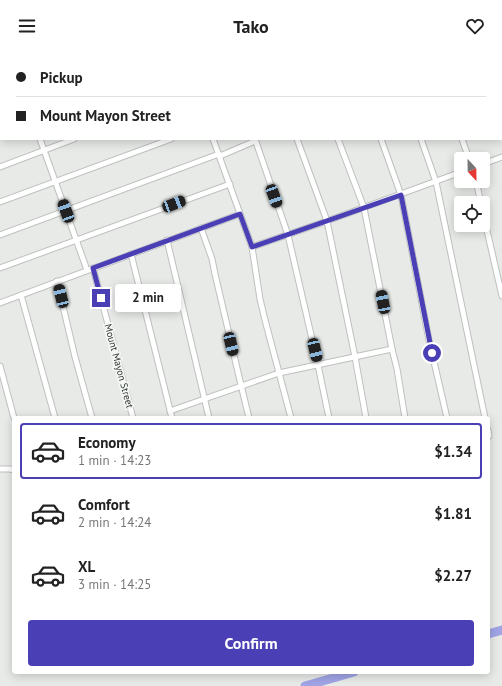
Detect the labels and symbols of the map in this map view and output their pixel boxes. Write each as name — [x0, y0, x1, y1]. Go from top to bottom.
north arrow — [454, 152, 490, 188]
car — [264, 183, 284, 209]
car — [161, 194, 187, 214]
car — [56, 198, 76, 224]
car — [52, 283, 70, 309]
callout: 2 min — [115, 284, 181, 312]
route end — [92, 289, 110, 307]
car — [375, 289, 391, 315]
street label: Mount Mayon Street — [102, 322, 137, 410]
car — [222, 331, 240, 357]
car — [306, 337, 324, 363]
route start — [423, 344, 441, 362]

